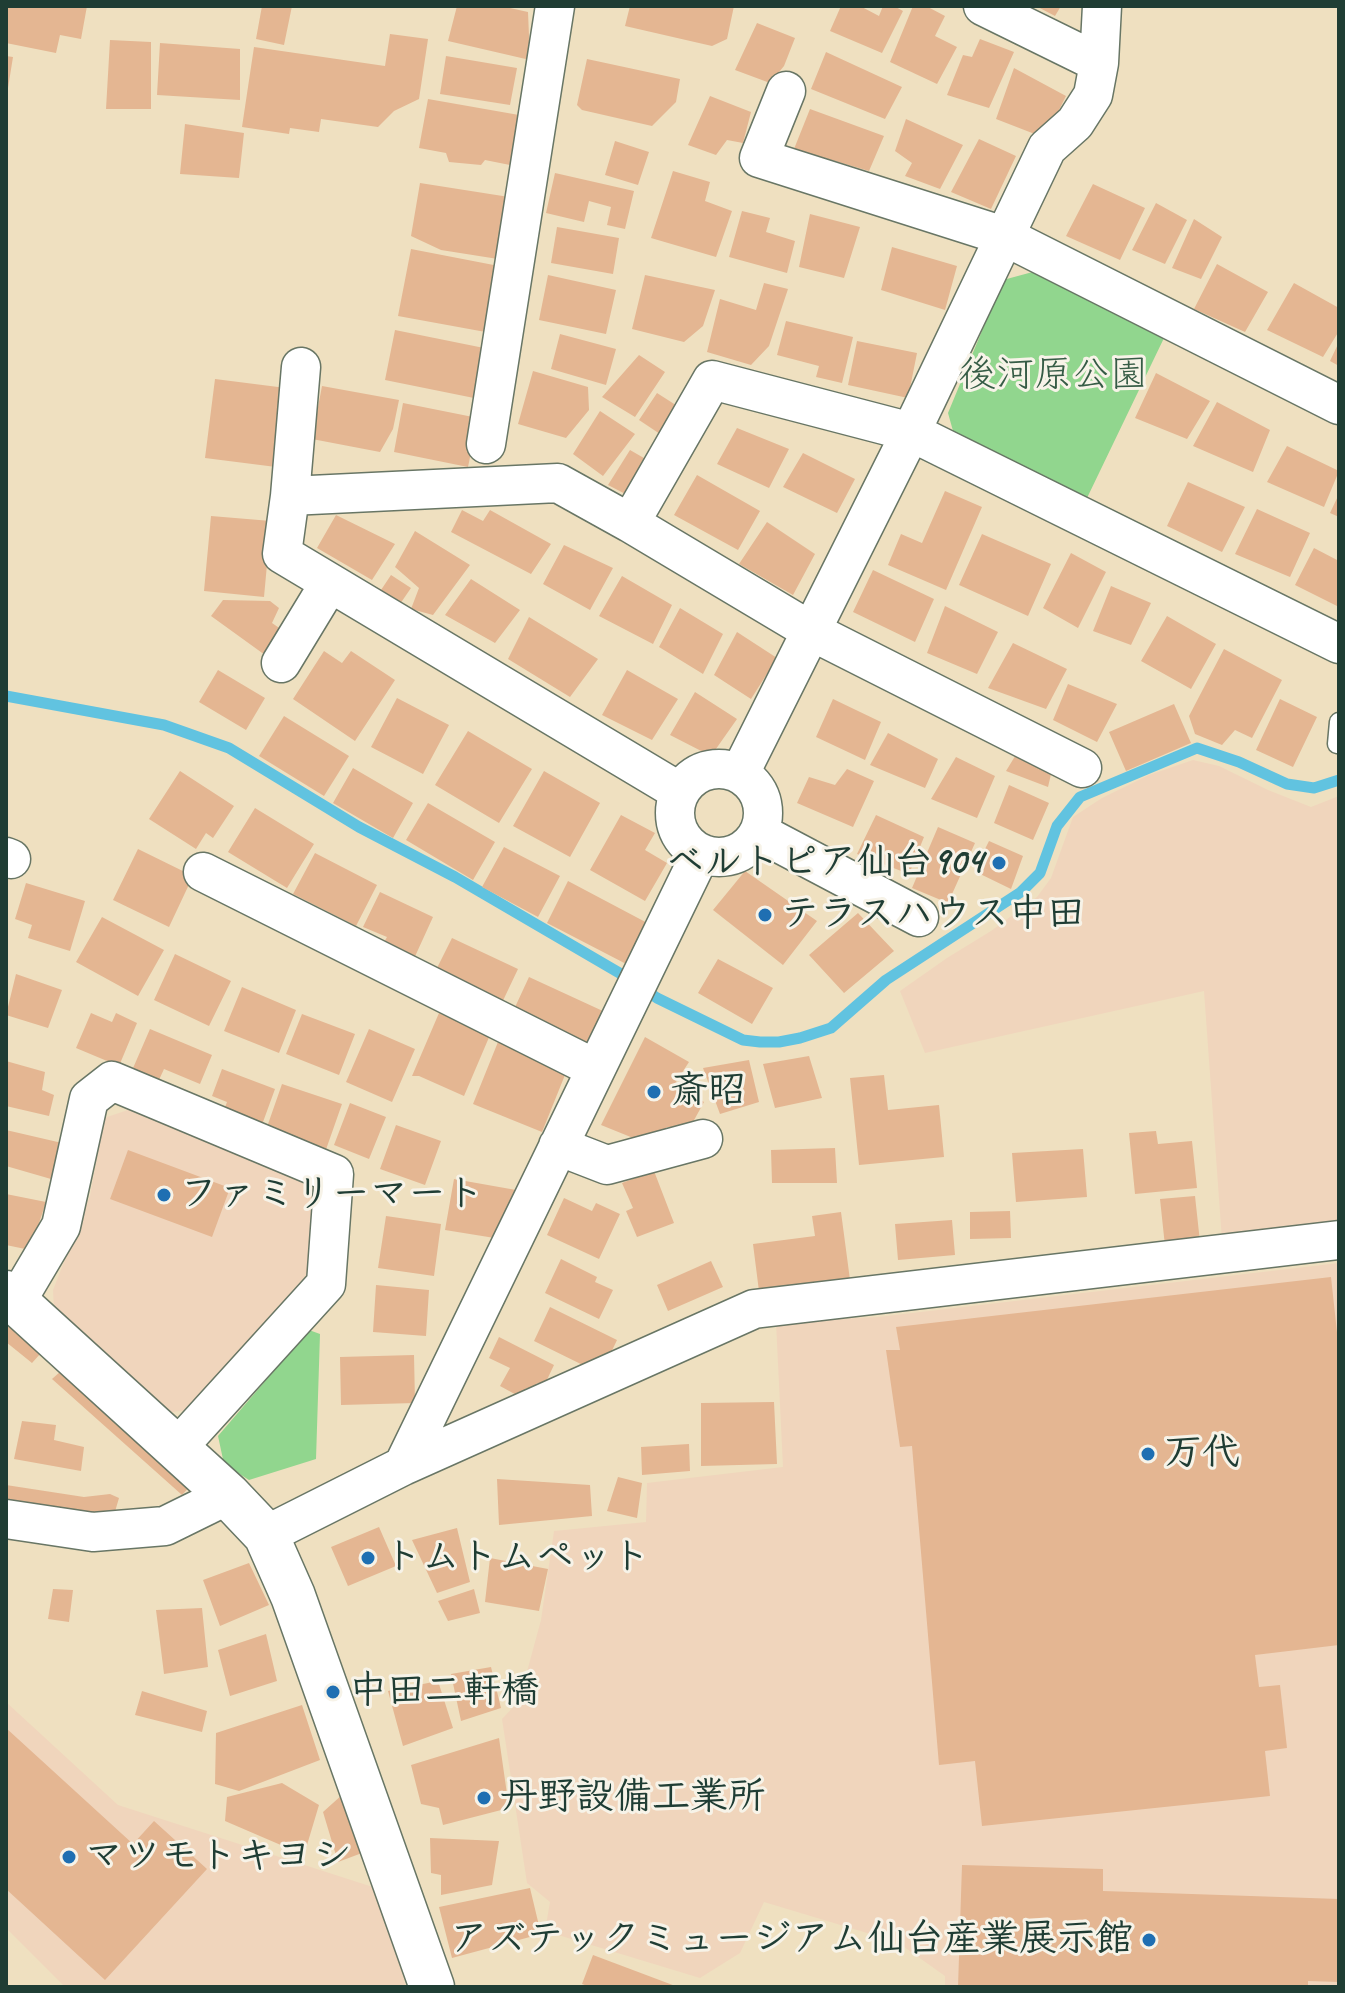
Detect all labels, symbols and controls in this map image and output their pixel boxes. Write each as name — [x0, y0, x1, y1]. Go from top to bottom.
park label: 後河原公園 — [958, 353, 1148, 399]
place label: ベルトピア仙台904 — [666, 840, 983, 886]
marker: ベルトピア仙台904 — [990, 854, 1008, 872]
place label: テラスハウス中田 — [781, 892, 1085, 938]
marker: テラスハウス中田 — [756, 906, 774, 924]
place label: 斎昭 — [670, 1069, 746, 1115]
marker: 斎昭 — [645, 1083, 663, 1101]
place label: ファミリーマート — [180, 1172, 484, 1218]
marker: ファミリーマート — [155, 1186, 173, 1204]
place label: 万代 — [1164, 1431, 1240, 1477]
marker: 万代 — [1139, 1445, 1157, 1463]
place label: トムトムペット — [384, 1535, 650, 1581]
marker: トムトムペット — [359, 1549, 377, 1567]
place label: 中田二軒橋 — [349, 1669, 539, 1715]
marker: 中田二軒橋 — [324, 1683, 342, 1701]
place label: 丹野設備工業所 — [500, 1775, 766, 1821]
marker: 丹野設備工業所 — [475, 1789, 493, 1807]
place label: マツモトキヨシ — [85, 1834, 351, 1880]
marker: マツモトキヨシ — [60, 1848, 78, 1866]
place label: アズテックミュージアム仙台産業展示館 — [450, 1917, 1133, 1963]
marker: アズテックミュージアム仙台産業展示館 — [1140, 1931, 1158, 1949]

